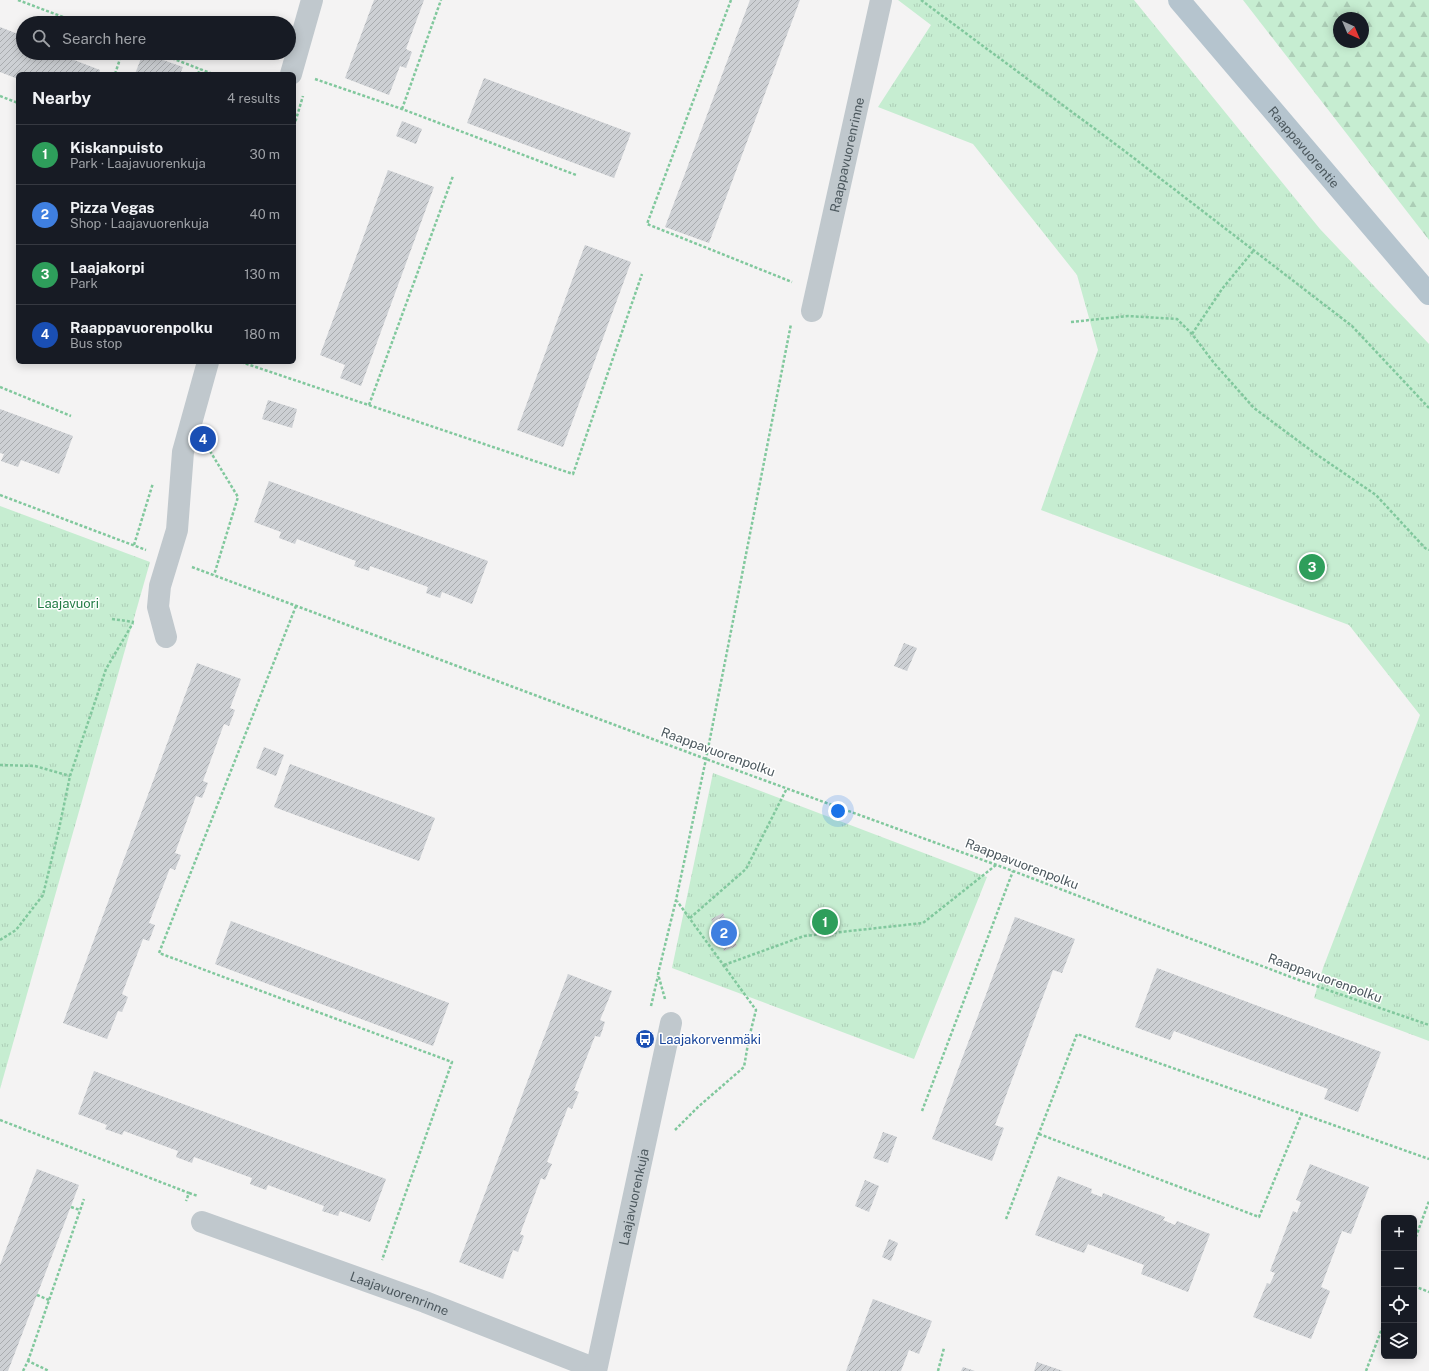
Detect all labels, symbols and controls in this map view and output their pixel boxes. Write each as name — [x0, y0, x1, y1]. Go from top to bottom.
north arrow — [1333, 12, 1369, 48]
search box — [16, 16, 296, 60]
icon: search — [30, 27, 52, 49]
text: Search here — [62, 30, 146, 47]
text: Nearby — [32, 88, 91, 108]
text: 4 results — [227, 91, 280, 106]
street label: Raappavuorenrinne — [827, 96, 867, 214]
street label: Raappavuorentie — [1265, 103, 1343, 191]
text: Kiskanpuisto — [70, 139, 163, 156]
text: 1 — [42, 147, 48, 162]
text: 30 m — [250, 147, 280, 162]
text: Park · Laajavuorenkuja — [70, 156, 206, 171]
text: Pizza Vegas — [70, 199, 155, 216]
text: 2 — [41, 207, 49, 222]
text: 40 m — [249, 207, 280, 222]
text: Shop · Laajavuorenkuja — [70, 216, 209, 231]
text: Laajakorpi — [70, 259, 145, 276]
text: 3 — [41, 267, 49, 282]
text: 130 m — [244, 267, 280, 282]
text: Park — [70, 276, 98, 291]
text: Raappavuorenpolku — [70, 319, 213, 336]
text: 4 — [41, 327, 49, 342]
text: 180 m — [244, 327, 280, 342]
text: Bus stop — [70, 336, 122, 351]
pin: 4 — [190, 424, 216, 454]
pin: 3 — [1299, 552, 1325, 582]
park label: Laajavuori — [37, 596, 99, 611]
street label: Raappavuorenpolku — [659, 724, 777, 780]
your location — [828, 801, 848, 821]
street label: Raappavuorenpolku — [963, 835, 1081, 893]
pin: 1 — [812, 907, 838, 937]
pin: 2 — [711, 918, 737, 948]
street label: Raappavuorenpolku — [1266, 950, 1384, 1006]
bus stop icon: Laajakorvenmäki — [634, 1028, 656, 1050]
place label: Laajakorvenmäki — [659, 1032, 761, 1047]
street label: Laajavuorenkuja — [616, 1147, 651, 1247]
map controls — [1381, 1215, 1417, 1359]
button: + — [1381, 1215, 1417, 1251]
button: − — [1381, 1251, 1417, 1287]
street label: Laajavuorenrinne — [348, 1268, 451, 1318]
button: locate — [1381, 1287, 1417, 1323]
button: layers — [1381, 1323, 1417, 1359]

